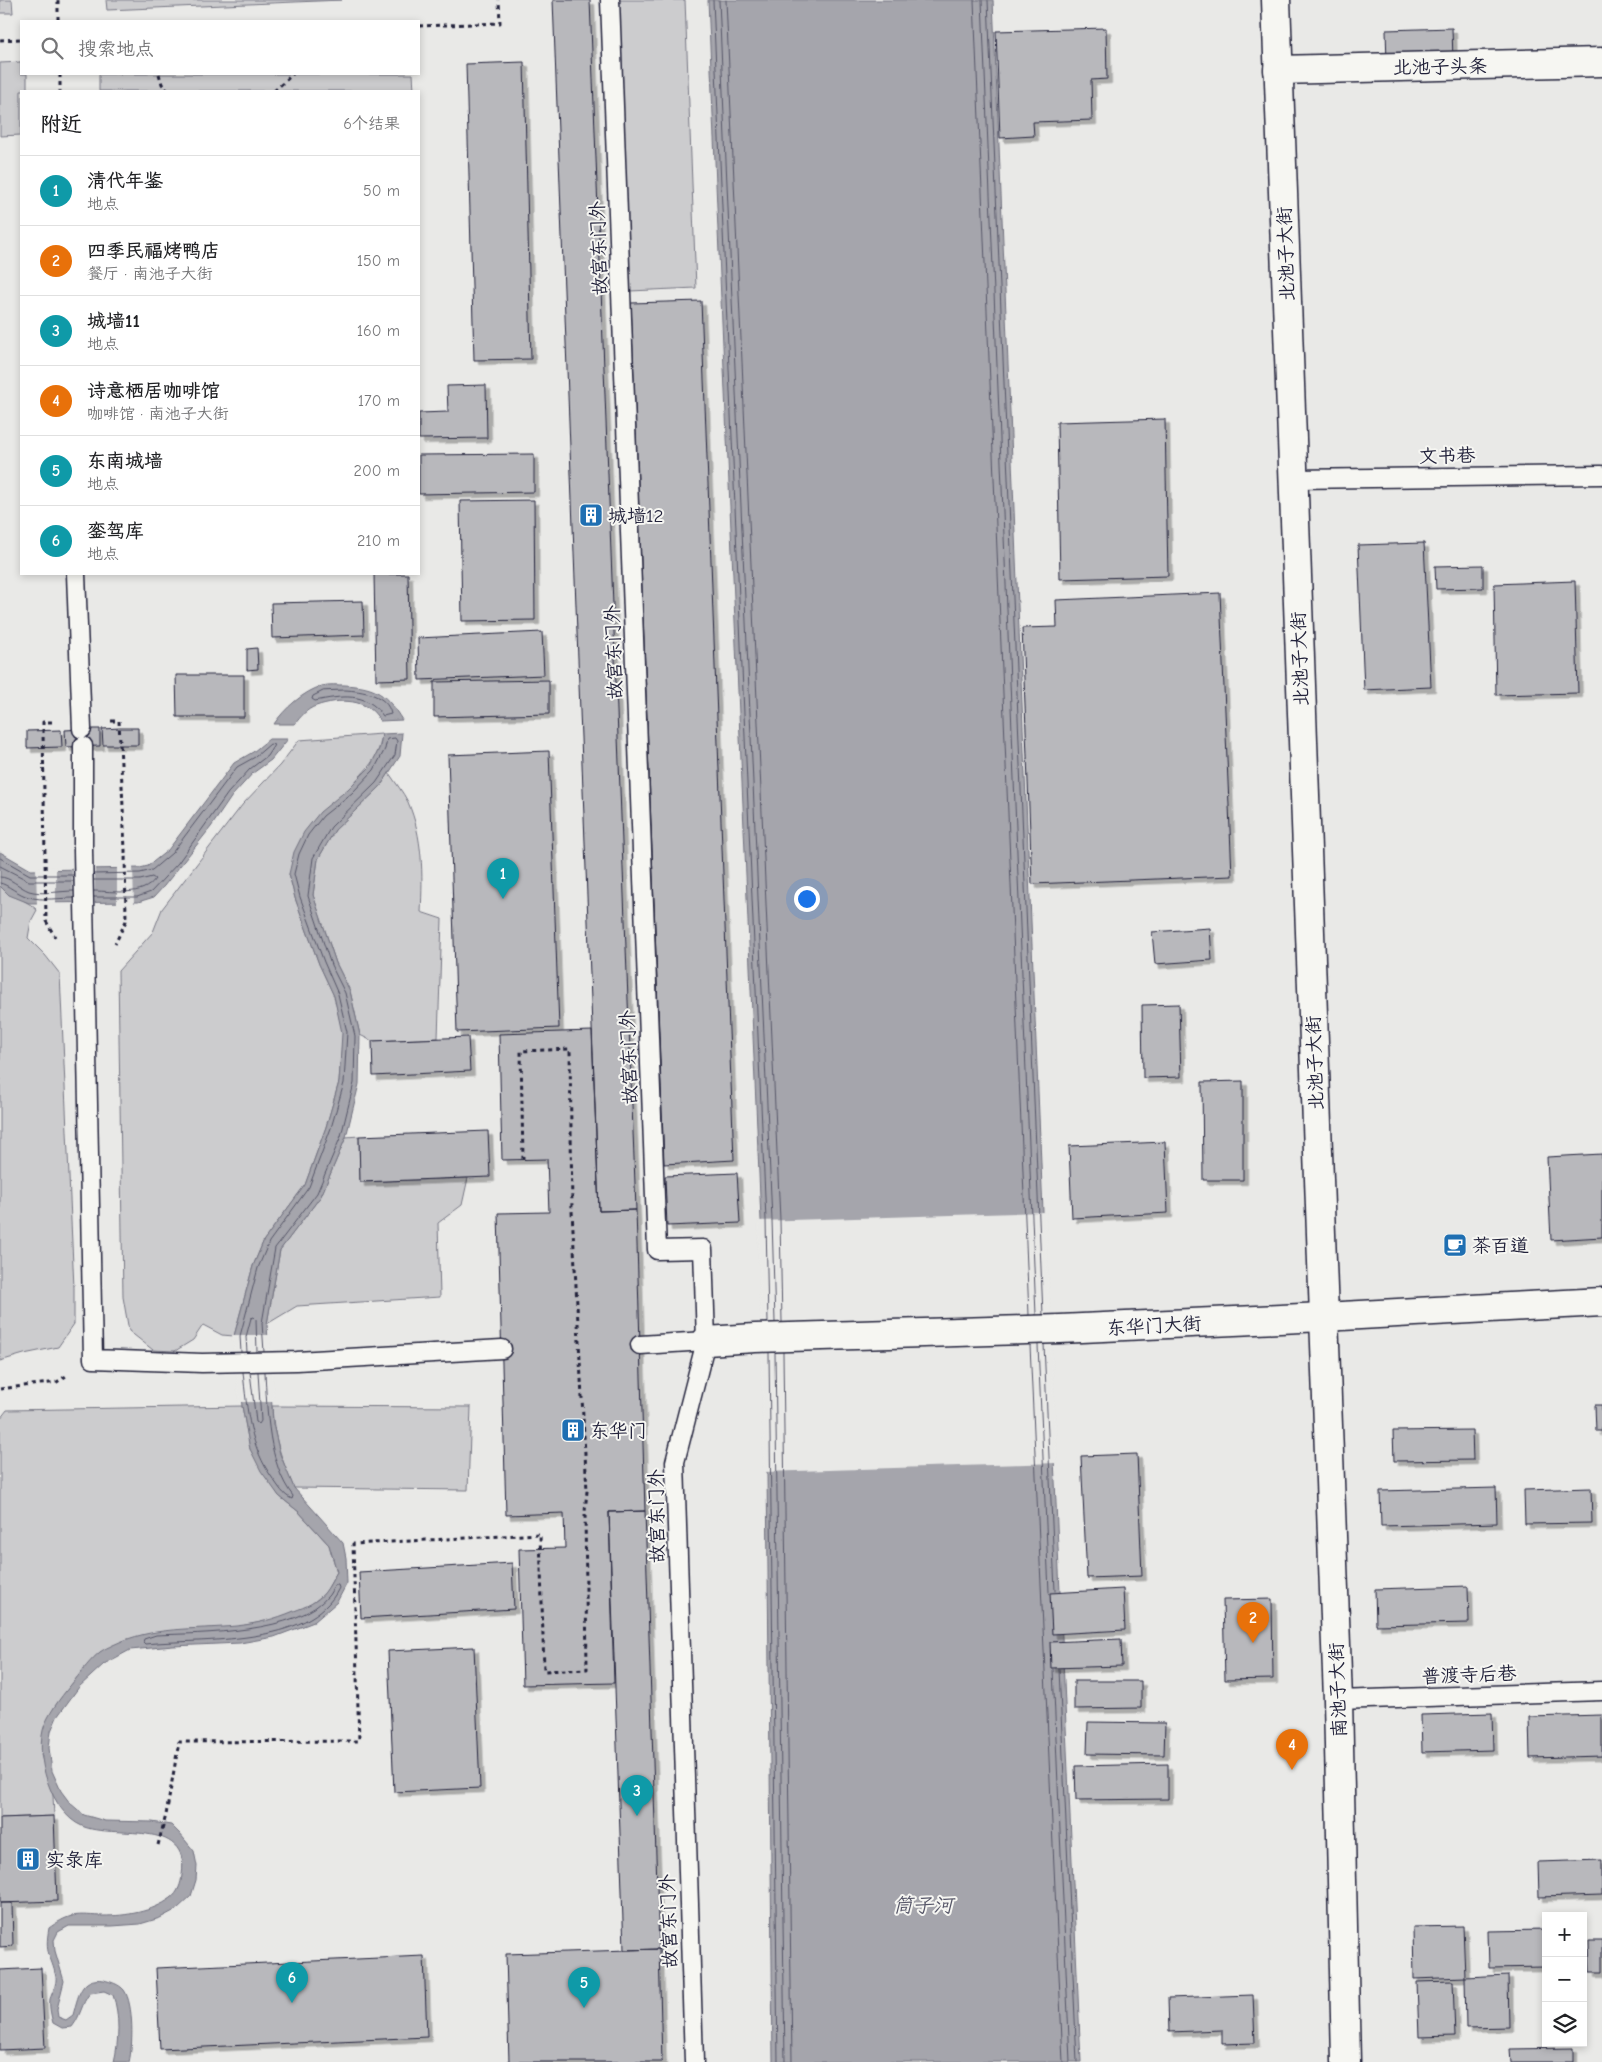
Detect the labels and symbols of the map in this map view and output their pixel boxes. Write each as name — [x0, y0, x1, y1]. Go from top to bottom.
street label: 北池子头条 — [1392, 55, 1488, 79]
street label: 故宫东门外 — [586, 200, 612, 296]
street label: 北池子大街 — [1273, 206, 1299, 302]
street label: 文书巷 — [1418, 445, 1476, 467]
building icon: 城墙12 — [578, 502, 604, 528]
place label: 城墙12 — [608, 505, 663, 527]
street label: 故宫东门外 — [601, 604, 627, 700]
street label: 北池子大街 — [1287, 611, 1313, 707]
pin: 1 — [487, 858, 519, 899]
your location — [794, 886, 820, 912]
street label: 故宫东门外 — [616, 1009, 642, 1105]
street label: 北池子大街 — [1302, 1015, 1328, 1111]
cafe icon: 茶百道 — [1442, 1232, 1468, 1258]
place label: 茶百道 — [1472, 1235, 1529, 1257]
street label: 东华门大街 — [1106, 1313, 1202, 1339]
building icon: 东华门 — [560, 1417, 586, 1443]
place label: 东华门 — [590, 1420, 647, 1442]
street label: 故宫东门外 — [645, 1468, 669, 1564]
pin: 2 — [1237, 1602, 1269, 1643]
street label: 南池子大街 — [1325, 1642, 1351, 1738]
street label: 普渡寺后巷 — [1421, 1662, 1517, 1688]
pin: 4 — [1276, 1729, 1308, 1770]
pin: 3 — [621, 1775, 653, 1816]
building icon: 实录库 — [15, 1846, 41, 1872]
place label: 实录库 — [46, 1849, 103, 1871]
street label: 故宫东门外 — [656, 1873, 682, 1969]
water label: 筒子河 — [893, 1894, 956, 1917]
pin: 6 — [276, 1962, 308, 2003]
pin: 5 — [568, 1967, 600, 2008]

